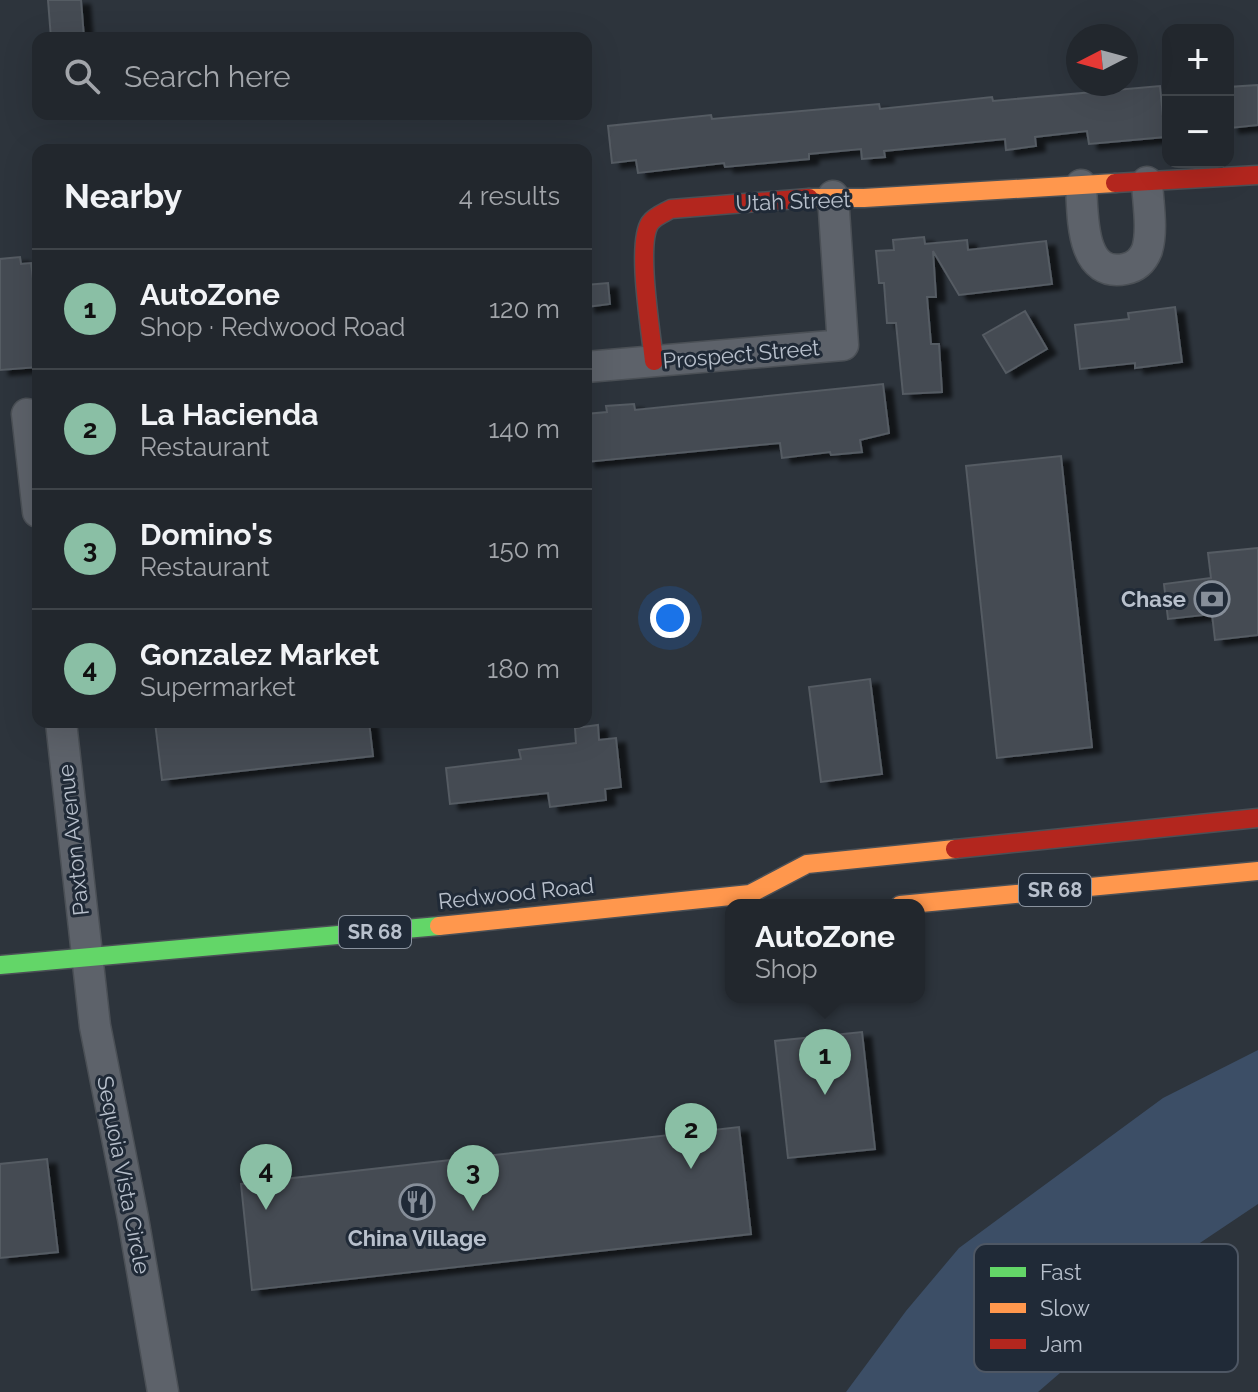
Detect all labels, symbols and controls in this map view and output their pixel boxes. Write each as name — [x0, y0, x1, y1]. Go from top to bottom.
north arrow — [1066, 24, 1138, 96]
map controls — [1162, 24, 1234, 168]
button: + — [1162, 24, 1234, 96]
search box — [32, 32, 592, 120]
icon: search — [60, 54, 104, 98]
text: Search here — [124, 59, 291, 94]
button: − — [1162, 96, 1234, 168]
text: Nearby — [64, 176, 182, 216]
text: 4 results — [459, 181, 560, 211]
street label: Utah Street — [735, 186, 852, 216]
text: AutoZone — [140, 277, 280, 312]
text: 1 — [84, 294, 96, 324]
text: 120 m — [489, 294, 560, 324]
text: Shop · Redwood Road — [140, 312, 405, 342]
street label: Prospect Street — [662, 334, 821, 374]
text: La Hacienda — [140, 397, 319, 432]
text: 2 — [83, 414, 97, 444]
text: 140 m — [488, 414, 560, 444]
text: Restaurant — [140, 432, 270, 462]
text: Domino's — [140, 517, 273, 552]
text: 3 — [83, 534, 97, 564]
text: 150 m — [488, 534, 560, 564]
text: Restaurant — [140, 552, 270, 582]
bank icon: Chase — [1193, 580, 1231, 618]
place label: Chase — [1121, 586, 1186, 612]
your location — [650, 598, 690, 638]
text: Gonzalez Market — [140, 637, 379, 672]
text: 4 — [83, 654, 97, 684]
text: 180 m — [487, 654, 560, 684]
text: Supermarket — [140, 672, 296, 702]
street label: Paxton Avenue — [52, 763, 94, 917]
street label: Redwood Road — [437, 872, 595, 914]
road number: SR 68 — [1019, 874, 1091, 906]
popup — [725, 899, 925, 1003]
road number: SR 68 — [339, 916, 411, 948]
text: AutoZone — [755, 919, 895, 954]
text: Shop — [755, 954, 817, 984]
pin: 1 — [799, 1029, 851, 1095]
street label: Sequoia Vista Circle — [92, 1074, 156, 1276]
pin: 2 — [665, 1103, 717, 1169]
pin: 4 — [240, 1144, 292, 1210]
pin: 3 — [447, 1145, 499, 1211]
restaurant icon: China Village — [398, 1183, 436, 1221]
place label: China Village — [348, 1225, 486, 1251]
legend — [974, 1244, 1238, 1372]
text: Fast — [1040, 1259, 1082, 1285]
text: Slow — [1040, 1295, 1090, 1321]
text: Jam — [1040, 1331, 1083, 1357]

